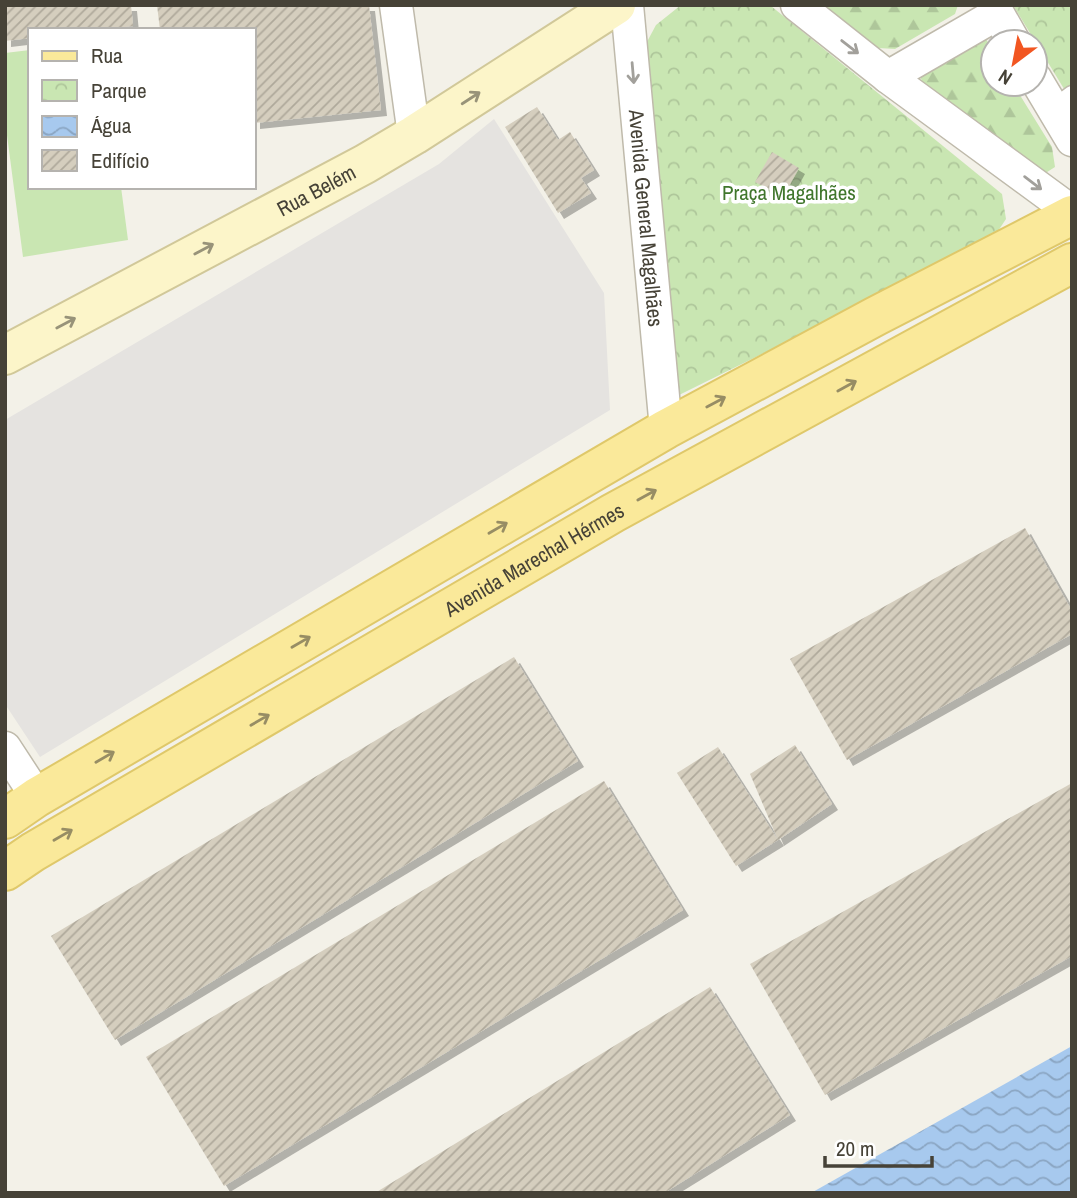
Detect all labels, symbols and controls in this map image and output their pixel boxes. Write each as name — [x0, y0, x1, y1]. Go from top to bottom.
legend — [28, 28, 256, 189]
north arrow — [979, 28, 1049, 98]
one-way arrow — [841, 40, 859, 55]
text: Rua — [91, 41, 123, 70]
one-way arrow — [627, 61, 640, 84]
text: N — [993, 63, 1017, 91]
text: Parque — [91, 76, 147, 105]
one-way arrow — [461, 91, 481, 105]
street label: Avenida General Magalhães — [622, 107, 671, 328]
text: Água — [90, 111, 132, 140]
text: Edifício — [91, 146, 149, 175]
street label: Rua Belém — [272, 157, 360, 223]
one-way arrow — [1023, 175, 1042, 190]
park label: Praça Magalhães — [722, 178, 856, 207]
one-way arrow — [193, 242, 213, 256]
one-way arrow — [55, 315, 75, 329]
one-way arrow — [836, 379, 856, 393]
one-way arrow — [705, 395, 726, 408]
one-way arrow — [636, 488, 657, 501]
street label: Avenida Marechal Hérmes — [438, 495, 629, 624]
one-way arrow — [487, 520, 507, 534]
one-way arrow — [291, 635, 311, 649]
one-way arrow — [249, 713, 269, 727]
one-way arrow — [95, 750, 115, 764]
one-way arrow — [53, 828, 73, 842]
scale bar — [825, 1124, 932, 1168]
text: 20 m — [836, 1134, 874, 1163]

